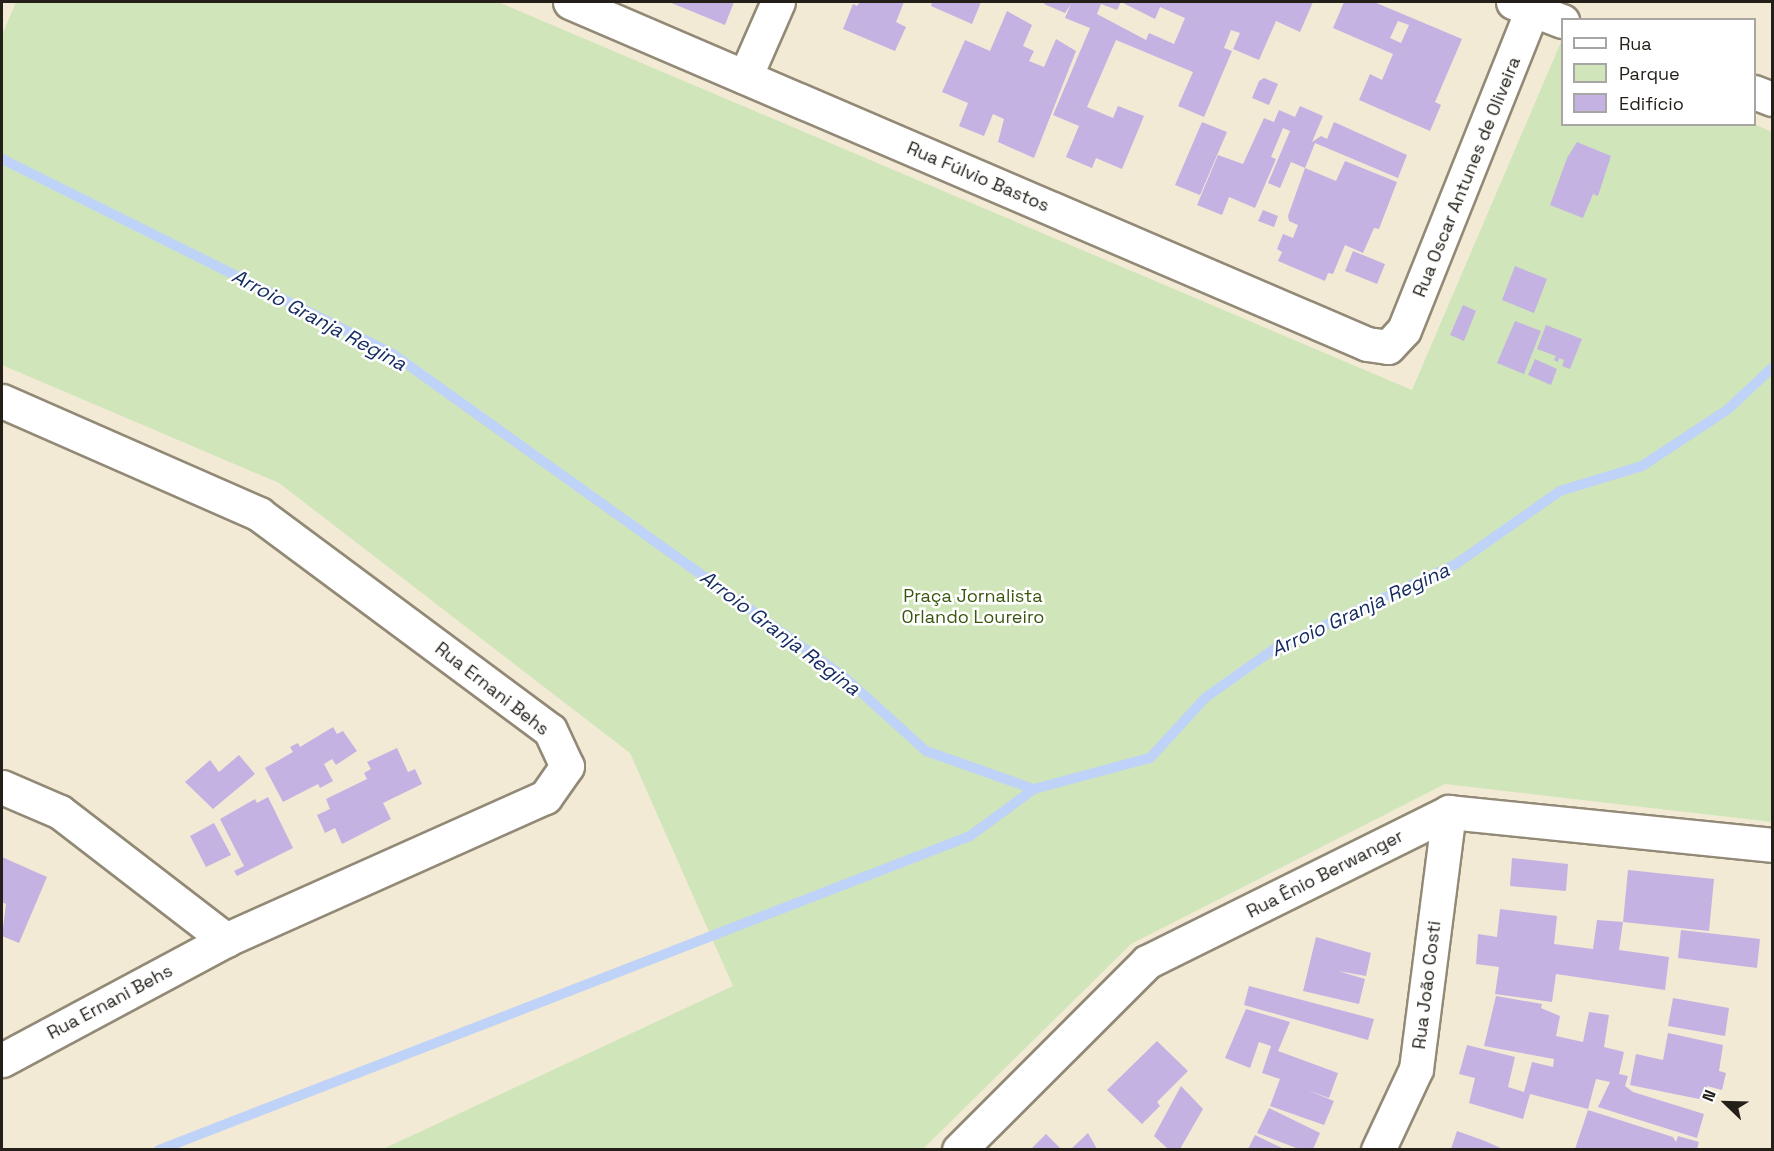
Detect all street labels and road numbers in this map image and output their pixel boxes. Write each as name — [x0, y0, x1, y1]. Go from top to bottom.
street label: Rua Oscar Antunes de Oliveira — [1409, 54, 1525, 300]
street label: Rua Fúlvio Bastos — [904, 137, 1052, 217]
street label: Rua Ernani Behs — [431, 638, 553, 740]
street label: Rua Ênio Berwanger — [1243, 825, 1407, 923]
street label: Rua João Costi — [1408, 920, 1446, 1050]
street label: Rua Ernani Behs — [44, 960, 176, 1044]

